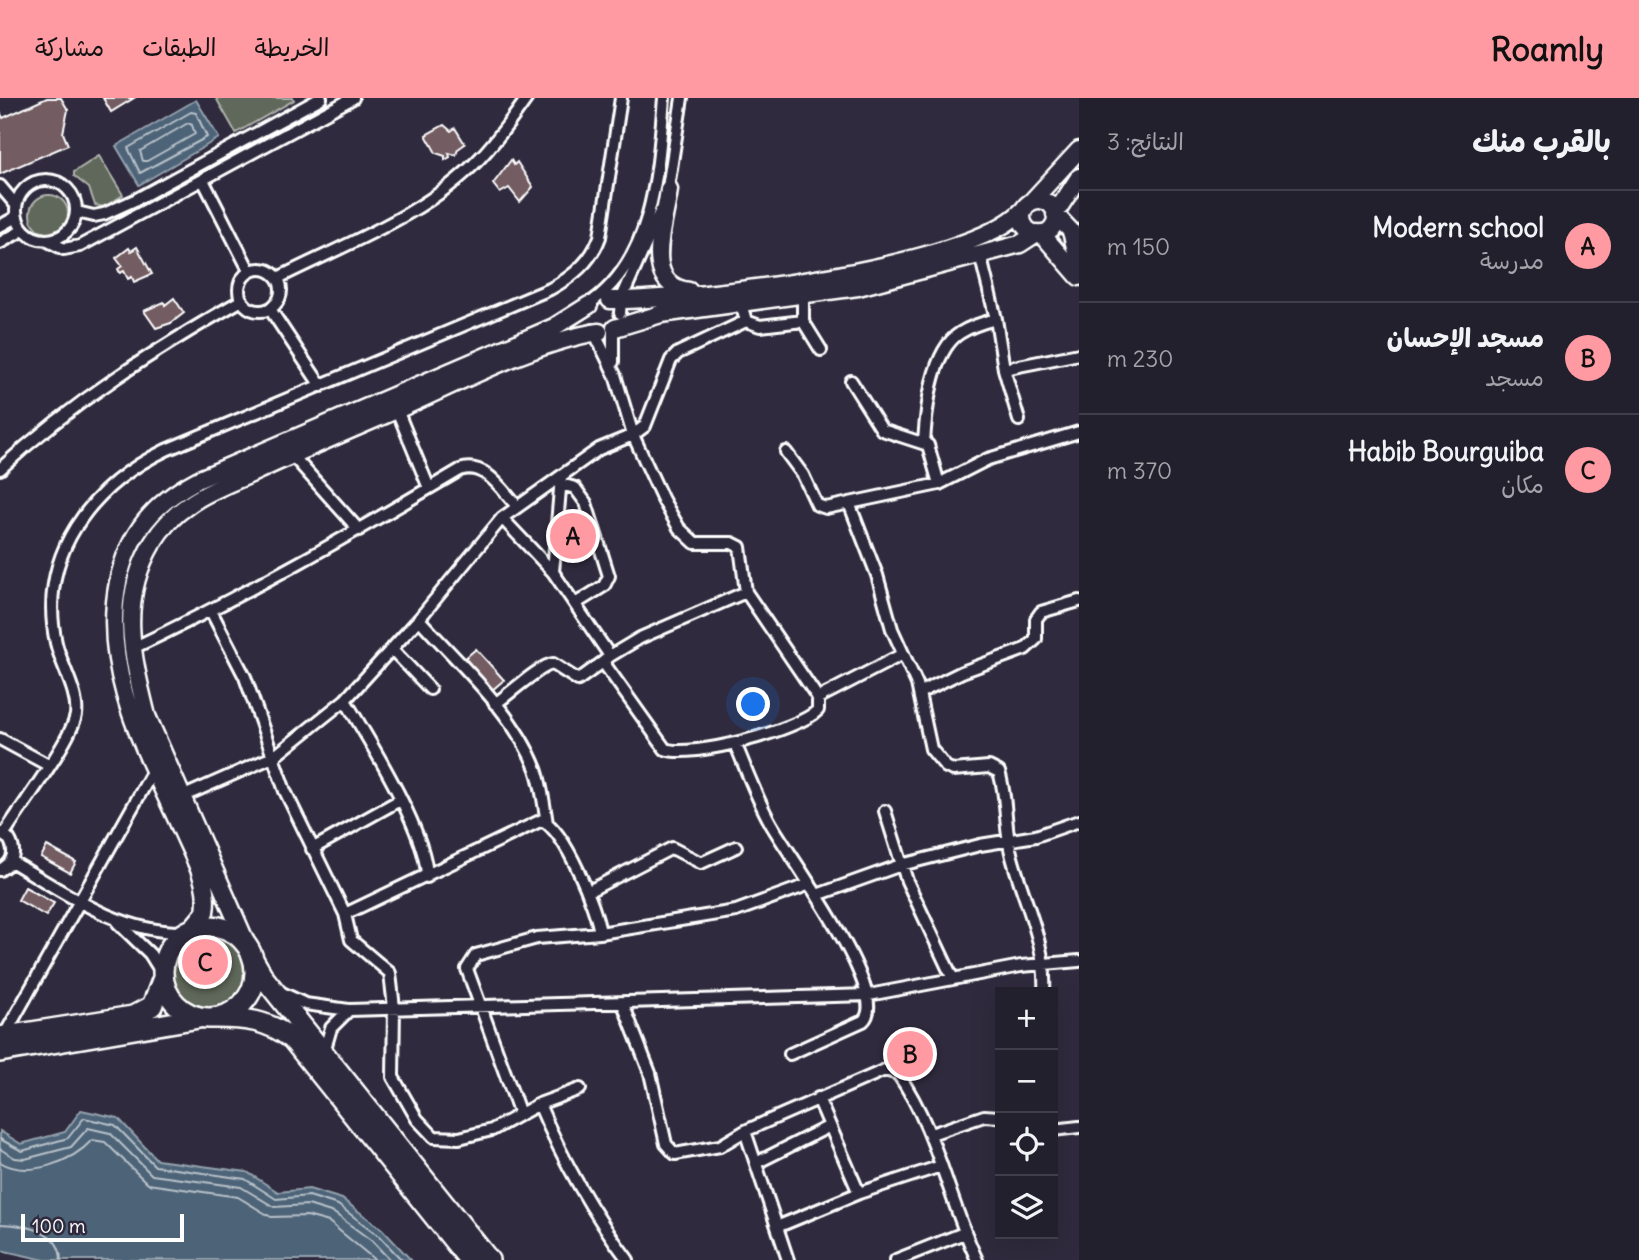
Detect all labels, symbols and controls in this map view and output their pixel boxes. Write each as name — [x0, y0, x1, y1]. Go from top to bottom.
text: Roamly — [1491, 28, 1604, 70]
text: مشاركة — [35, 32, 104, 62]
text: الطبقات — [142, 32, 217, 62]
text: الخريطة — [255, 32, 329, 62]
text: بالقرب منك — [1472, 122, 1611, 160]
text: النتائج: 3 — [1107, 127, 1184, 156]
text: Modern school — [1372, 211, 1544, 244]
text: 150 m — [1107, 232, 1170, 261]
text: A — [1581, 232, 1595, 261]
text: مدرسة — [1480, 246, 1544, 275]
text: مسجد الإحسان — [1387, 321, 1544, 354]
text: 230 m — [1107, 344, 1173, 373]
text: B — [1580, 344, 1596, 373]
text: مسجد — [1485, 363, 1544, 392]
text: Habib Bourguiba — [1348, 435, 1544, 468]
text: 370 m — [1107, 456, 1172, 485]
text: C — [1580, 456, 1596, 485]
text: مكان — [1501, 470, 1544, 499]
pin: A — [550, 510, 596, 562]
your location — [736, 687, 770, 721]
pin: C — [182, 936, 228, 988]
map controls — [995, 987, 1058, 1239]
button: + — [995, 987, 1058, 1050]
pin: B — [887, 1028, 933, 1080]
button: − — [995, 1050, 1058, 1113]
button: locate — [995, 1113, 1058, 1176]
button: layers — [995, 1176, 1058, 1239]
scale bar — [21, 1211, 184, 1243]
text: 100 m — [32, 1214, 86, 1238]

